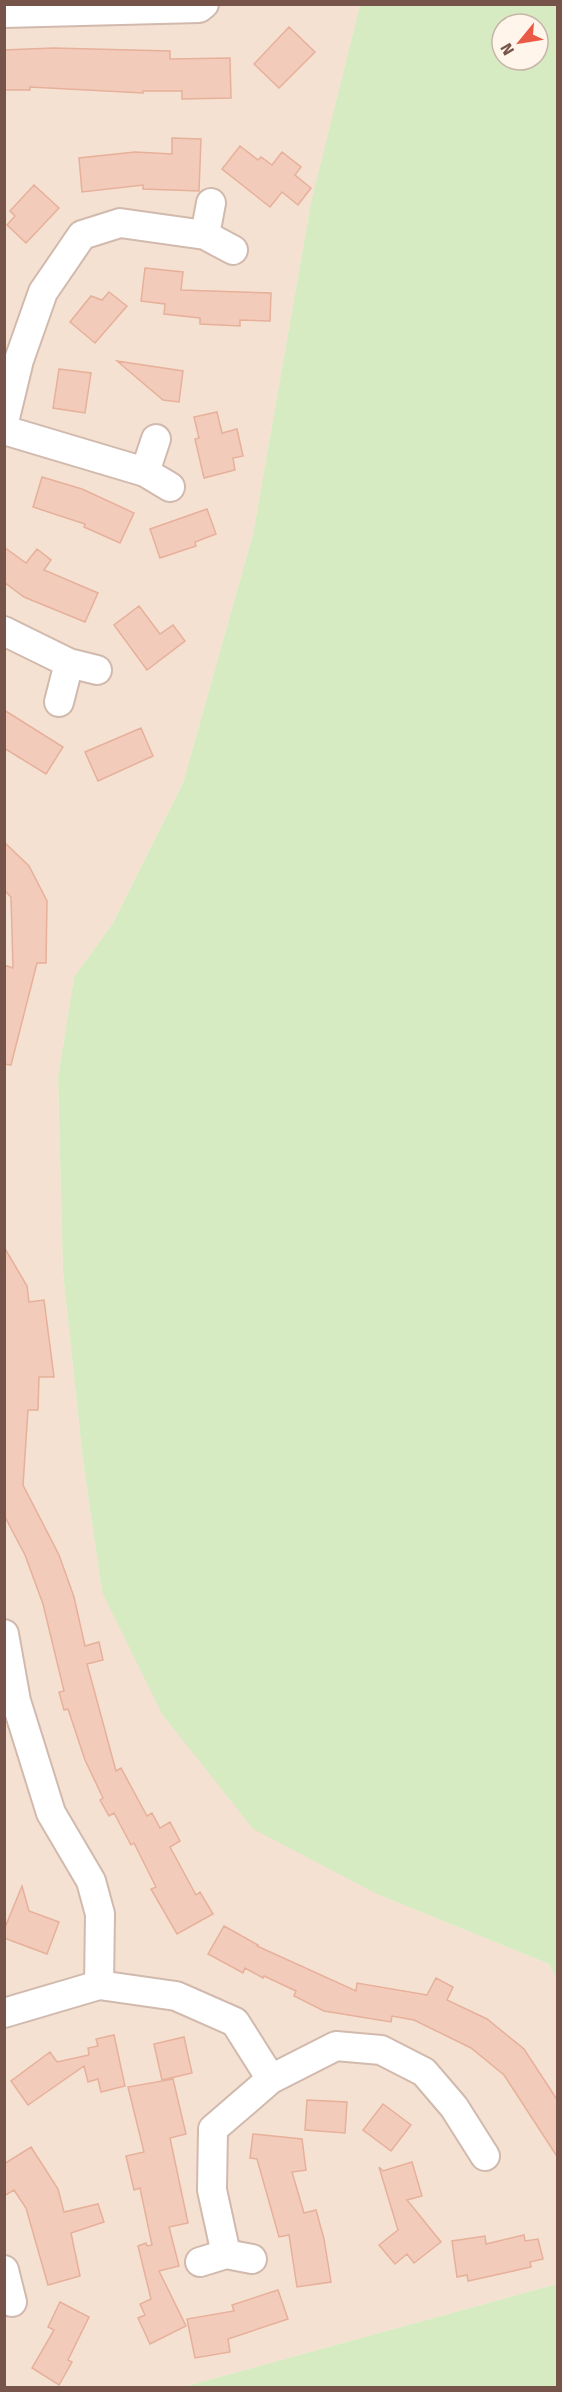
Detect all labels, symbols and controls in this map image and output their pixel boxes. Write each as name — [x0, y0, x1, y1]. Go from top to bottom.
north arrow — [490, 12, 550, 72]
text: N — [497, 40, 518, 59]

